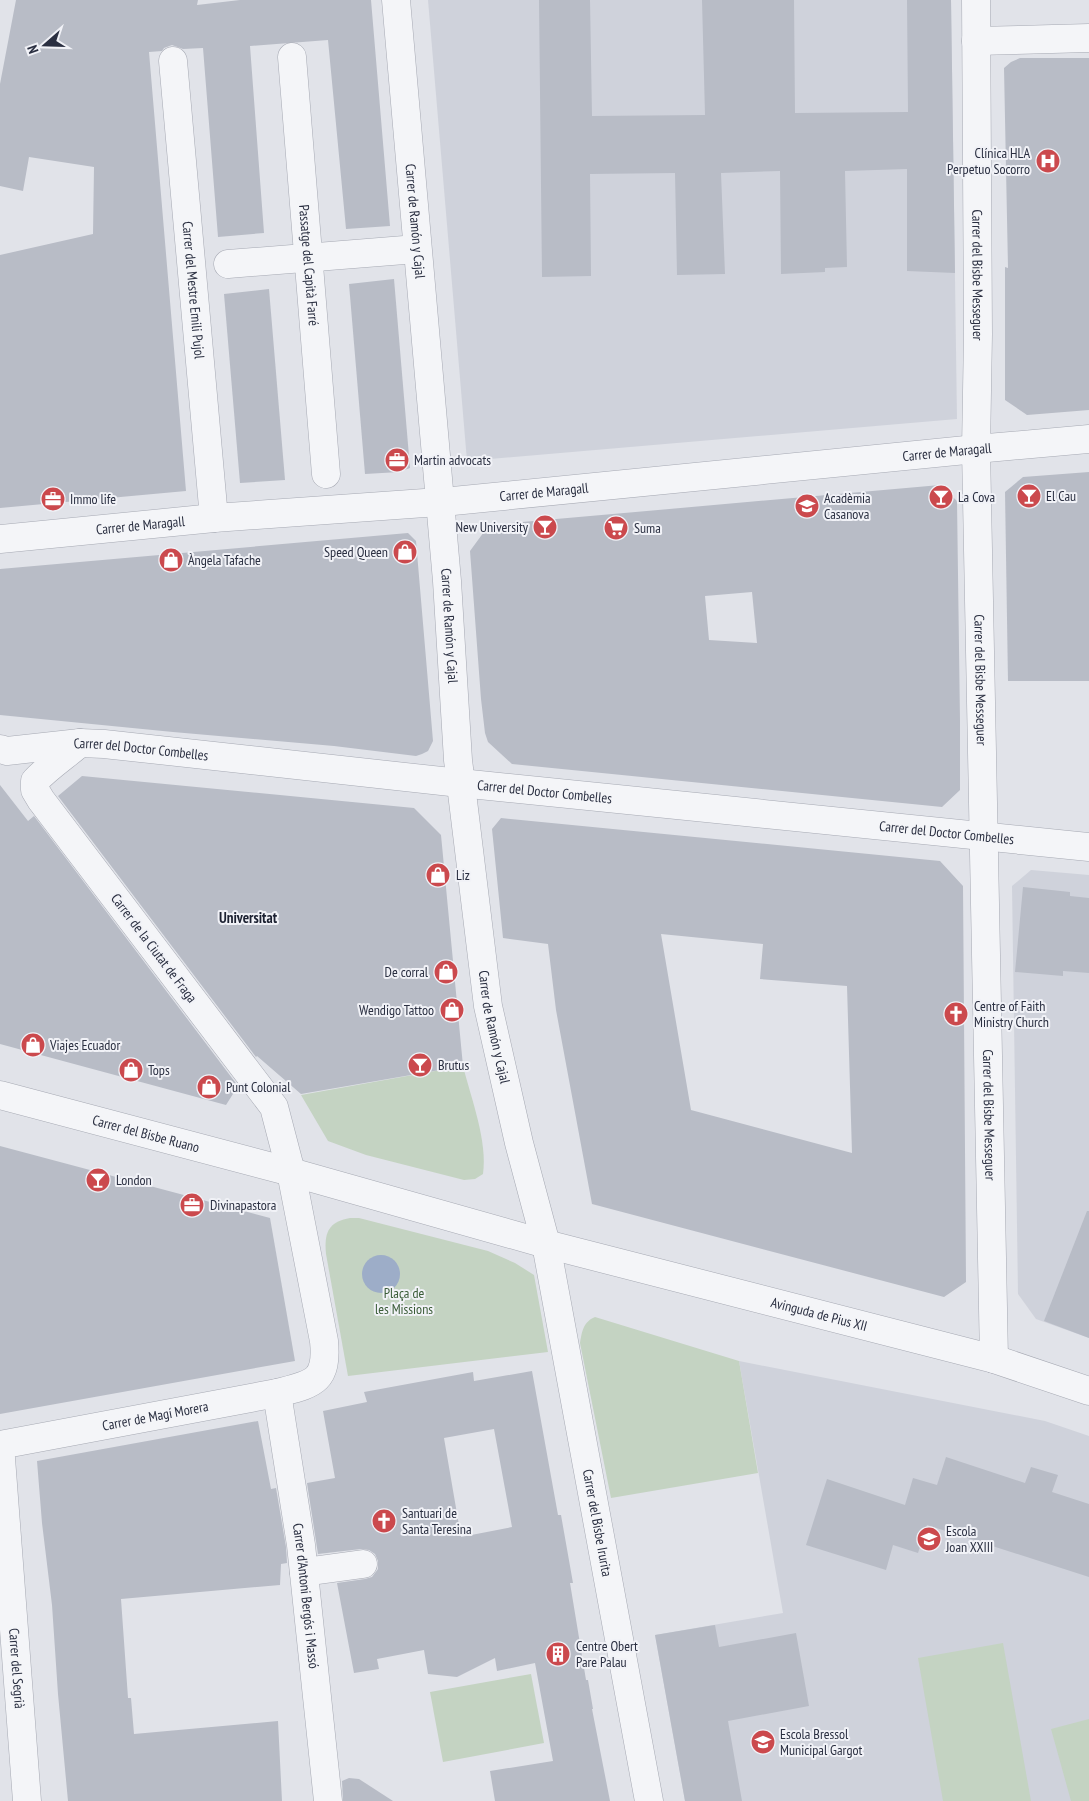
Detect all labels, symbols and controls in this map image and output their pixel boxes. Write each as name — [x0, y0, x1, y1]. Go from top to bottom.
north arrow — [20, 20, 70, 70]
text: N — [23, 43, 43, 56]
place label: Clínica HLA Perpetuo Socorro — [947, 144, 1030, 178]
hospital icon: Clínica HLA Perpetuo Socorro — [1035, 148, 1061, 174]
street label: Carrer de Ramón y Cajal — [401, 163, 429, 280]
street label: Passatge del Capità Farré — [295, 204, 323, 327]
street label: Carrer del Bisbe Messeguer — [968, 209, 987, 341]
street label: Carrer del Mestre Emili Pujol — [178, 221, 209, 360]
street label: Carrer de Maragall — [902, 439, 993, 465]
office icon: Martin advocats — [384, 447, 410, 473]
place label: Martin advocats — [414, 451, 491, 469]
street label: Carrer de Maragall — [499, 479, 590, 505]
bar icon: El Cau — [1016, 483, 1042, 509]
bar icon: La Cova — [928, 484, 954, 510]
office icon: Immo life — [40, 486, 66, 512]
place label: El Cau — [1046, 487, 1076, 505]
place label: La Cova — [958, 488, 995, 506]
place label: Acadèmia Casanova — [824, 489, 871, 523]
place label: Immo life — [70, 490, 116, 508]
school or university icon: Acadèmia Casanova — [794, 493, 820, 519]
street label: Carrer de Maragall — [95, 512, 186, 539]
bar icon: New University — [532, 514, 558, 540]
supermarket icon: Suma — [603, 515, 629, 541]
place label: New University — [456, 518, 529, 536]
place label: Suma — [634, 519, 661, 537]
shop icon: Speed Queen — [392, 539, 418, 565]
place label: Speed Queen — [324, 543, 388, 561]
shop icon: Àngela Tafache — [158, 547, 184, 573]
place label: Àngela Tafache — [188, 551, 261, 569]
street label: Carrer de Ramón y Cajal — [437, 567, 462, 684]
street label: Carrer del Bisbe Messeguer — [970, 614, 991, 746]
street label: Carrer del Doctor Combelles — [73, 734, 210, 764]
street label: Carrer del Doctor Combelles — [476, 776, 613, 807]
street label: Carrer del Doctor Combelles — [878, 817, 1015, 848]
shop icon: Liz — [425, 862, 451, 888]
place label: Liz — [456, 866, 470, 884]
street label: Carrer de la Ciutat de Fraga — [107, 890, 201, 1006]
district label: Universitat — [219, 908, 278, 927]
shop icon: De corral — [433, 959, 459, 985]
place label: De corral — [385, 963, 429, 981]
street label: Carrer de Ramón y Cajal — [475, 969, 514, 1086]
shop icon: Wendigo Tattoo — [439, 997, 465, 1023]
place label: Centre of Faith Ministry Church — [974, 997, 1049, 1031]
place label: Wendigo Tattoo — [359, 1001, 434, 1019]
church icon: Centre of Faith Ministry Church — [943, 1001, 969, 1027]
shop icon: Viajes Ecuador — [20, 1032, 46, 1058]
place label: Viajes Ecuador — [49, 1036, 120, 1054]
street label: Carrer del Bisbe Messeguer — [979, 1049, 999, 1181]
bar icon: Brutus — [407, 1052, 433, 1078]
place label: Brutus — [438, 1056, 469, 1074]
shop icon: Tops — [118, 1057, 144, 1083]
place label: Tops — [148, 1061, 170, 1079]
shop icon: Punt Colonial — [196, 1074, 222, 1100]
place label: Punt Colonial — [226, 1078, 291, 1096]
street label: Carrer del Bisbe Ruano — [90, 1111, 202, 1156]
bar icon: London — [85, 1167, 111, 1193]
place label: London — [116, 1171, 152, 1189]
office icon: Divinapastora — [179, 1192, 205, 1218]
place label: Divinapastora — [210, 1196, 276, 1214]
park label: Plaça de les Missions — [375, 1284, 433, 1318]
street label: Avinguda de Pius XII — [769, 1293, 869, 1335]
street label: Carrer de Magí Morera — [101, 1397, 210, 1435]
street label: Carrer del Bisbe Irurita — [579, 1468, 616, 1578]
place label: Santuari de Santa Teresina — [402, 1504, 472, 1538]
church icon: Santuari de Santa Teresina — [371, 1508, 397, 1534]
street label: Carrer d'Antoni Bergós i Massó — [289, 1522, 323, 1670]
place label: Escola Joan XXIII — [945, 1522, 993, 1556]
school or university icon: Escola Joan XXIII — [916, 1526, 942, 1552]
street label: Carrer del Segrià — [5, 1628, 29, 1709]
place label: Centre Obert Pare Palau — [576, 1637, 638, 1671]
building icon: Centre Obert Pare Palau — [545, 1641, 571, 1667]
place label: Escola Bressol Municipal Gargot — [780, 1725, 863, 1759]
school or university icon: Escola Bressol Municipal Gargot — [750, 1729, 776, 1755]

